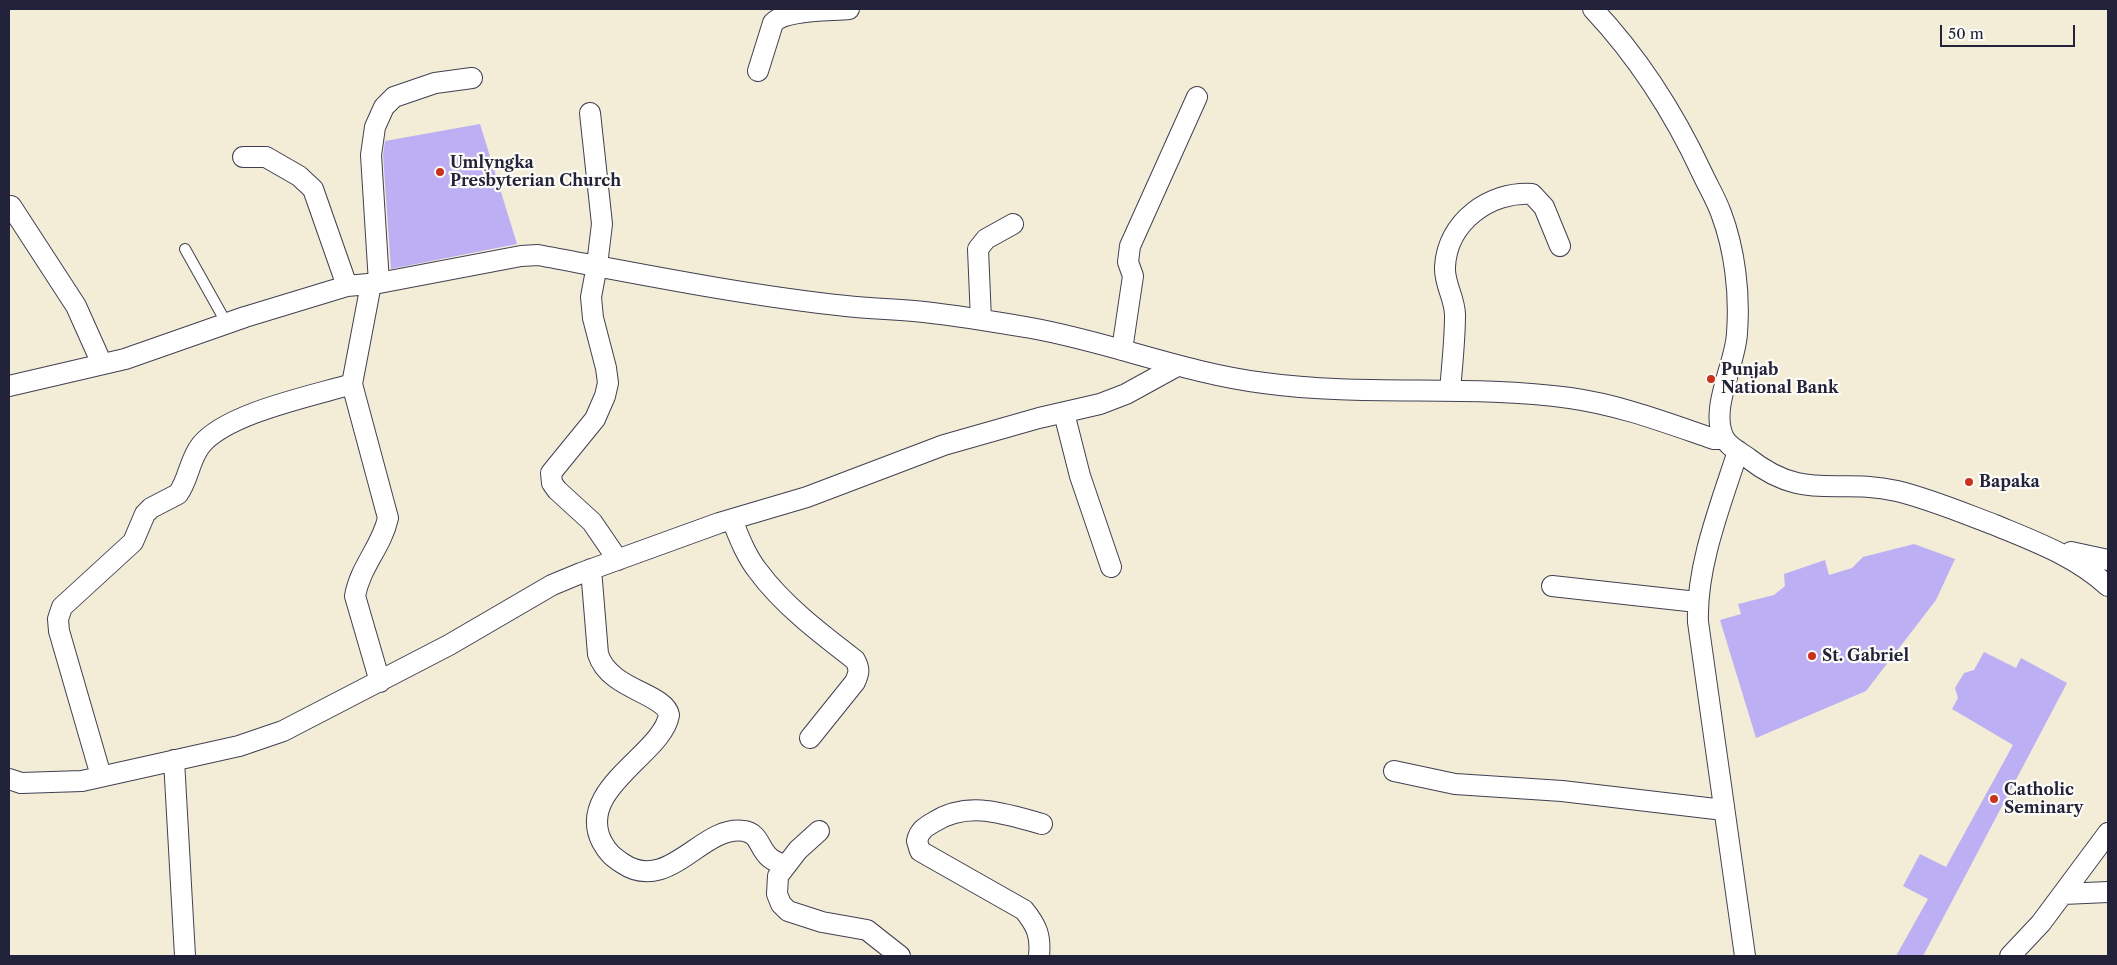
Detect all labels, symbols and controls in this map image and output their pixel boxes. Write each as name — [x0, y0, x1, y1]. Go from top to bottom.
scale bar — [1942, 15, 2077, 47]
text: 50 m — [1948, 24, 1984, 43]
place label: Umlyngka Presbyterian Church — [450, 153, 621, 191]
marker: Umlyngka Presbyterian Church — [434, 166, 446, 178]
place label: Punjab National Bank — [1721, 360, 1839, 398]
marker: Punjab National Bank — [1705, 373, 1717, 385]
place label: Bapaka — [1979, 472, 2040, 492]
marker: Bapaka — [1963, 476, 1975, 488]
place label: St. Gabriel — [1822, 646, 1909, 666]
marker: St. Gabriel — [1806, 650, 1818, 662]
place label: Catholic Seminary — [2004, 780, 2083, 818]
marker: Catholic Seminary — [1988, 793, 2000, 805]

